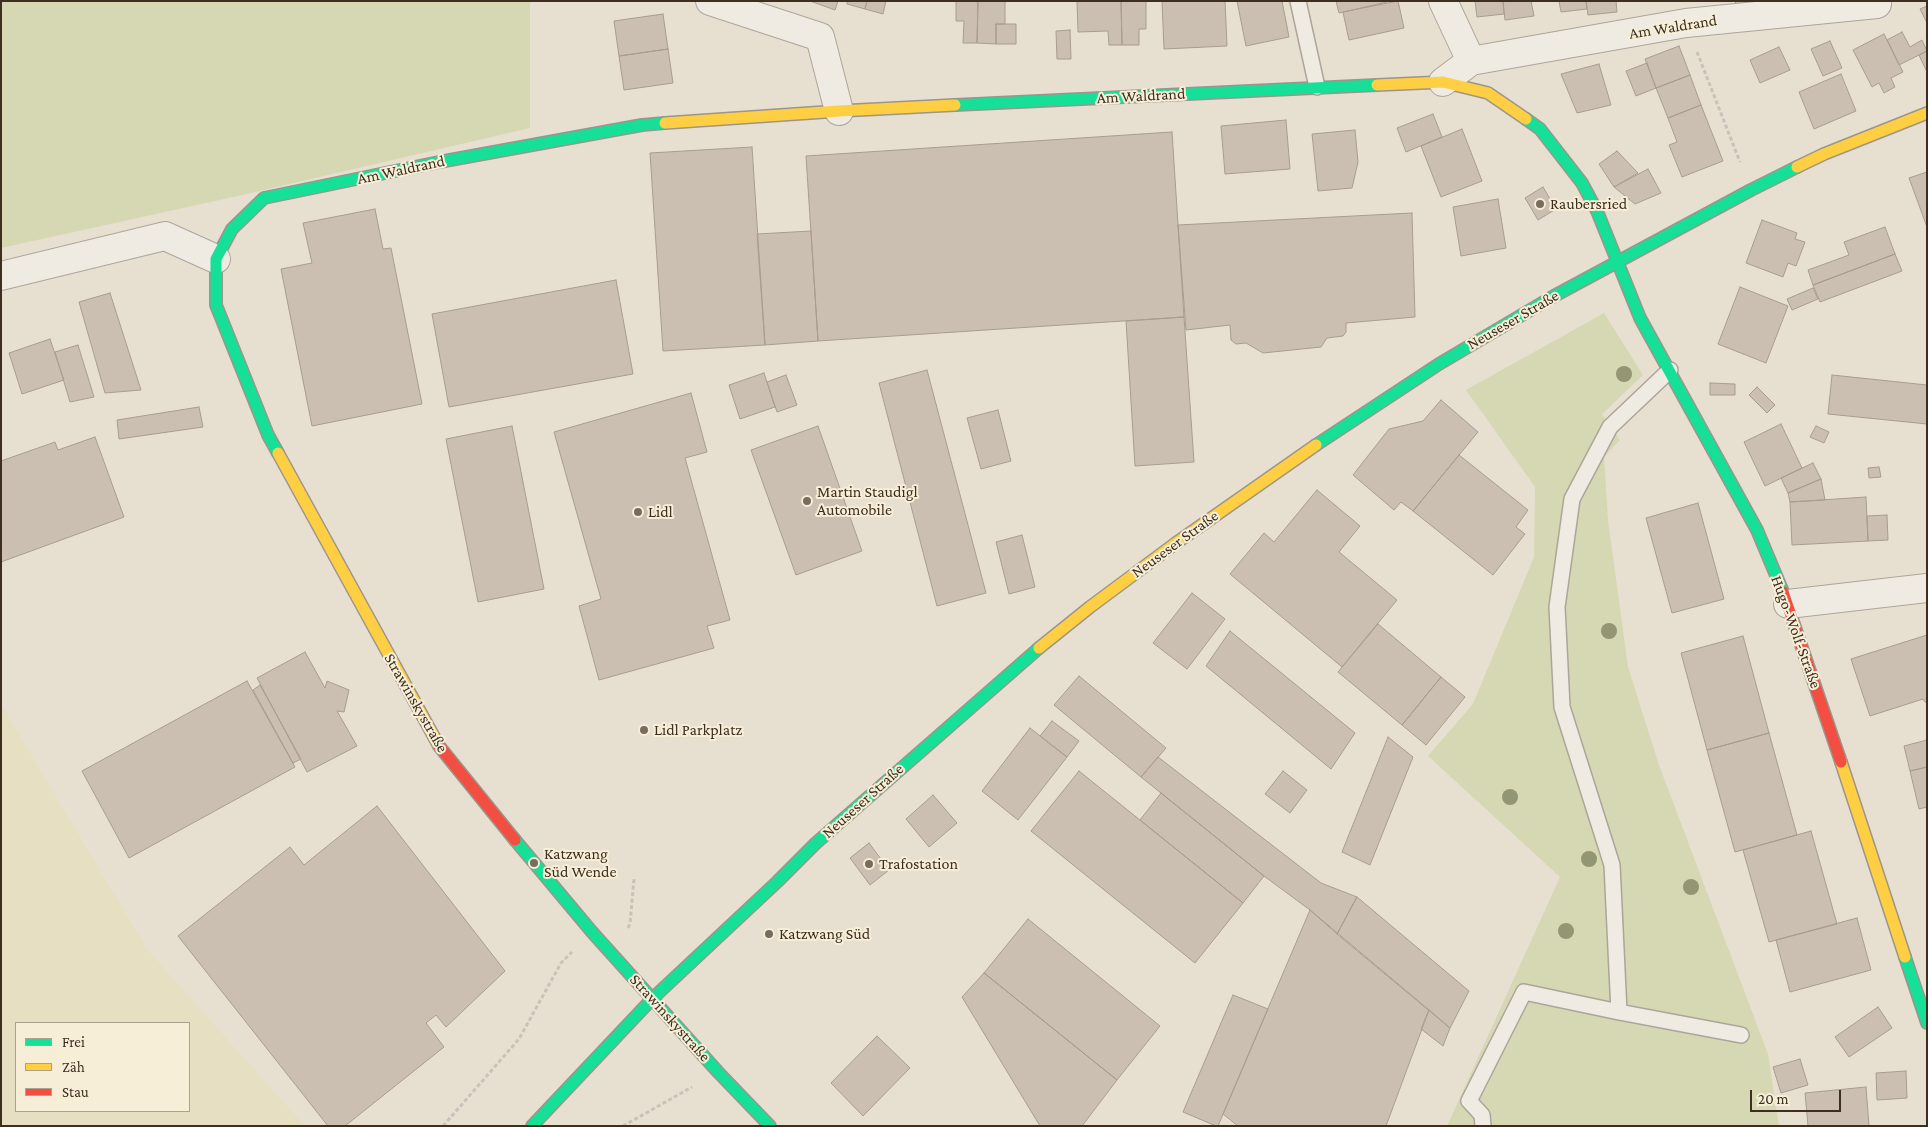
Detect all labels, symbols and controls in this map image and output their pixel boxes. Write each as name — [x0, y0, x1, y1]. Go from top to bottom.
street label: Am Waldrand — [1628, 11, 1718, 43]
street label: Am Waldrand — [1096, 84, 1186, 108]
street label: Am Waldrand — [356, 151, 446, 189]
place label: Raubersried — [1550, 194, 1627, 214]
marker: Raubersried — [1534, 198, 1546, 210]
street label: Neuseser Straße — [1464, 286, 1562, 354]
place label: Martin Staudigl Automobile — [817, 482, 918, 520]
marker: Martin Staudigl Automobile — [801, 495, 813, 507]
place label: Lidl — [648, 502, 673, 522]
marker: Lidl — [632, 506, 644, 518]
street label: Neuseser Straße — [1128, 506, 1222, 582]
street label: Hugo-Wolf-Straße — [1767, 573, 1825, 691]
street label: Strawinskystraße — [380, 650, 452, 756]
place label: Lidl Parkplatz — [654, 720, 742, 740]
marker: Lidl Parkplatz — [638, 724, 650, 736]
street label: Neuseser Straße — [818, 759, 908, 843]
place label: Katzwang Süd Wende — [544, 844, 616, 882]
place label: Trafostation — [879, 854, 958, 874]
marker: Katzwang Süd Wende — [528, 857, 540, 869]
marker: Trafostation — [863, 858, 875, 870]
place label: Katzwang Süd — [779, 924, 870, 944]
marker: Katzwang Süd — [763, 928, 775, 940]
street label: Strawinskystraße — [626, 970, 714, 1066]
legend — [15, 1022, 190, 1112]
text: Frei — [62, 1034, 85, 1050]
text: Zäh — [62, 1059, 85, 1075]
scale bar — [1753, 1080, 1844, 1112]
text: Stau — [62, 1084, 89, 1100]
text: 20 m — [1758, 1091, 1789, 1107]

